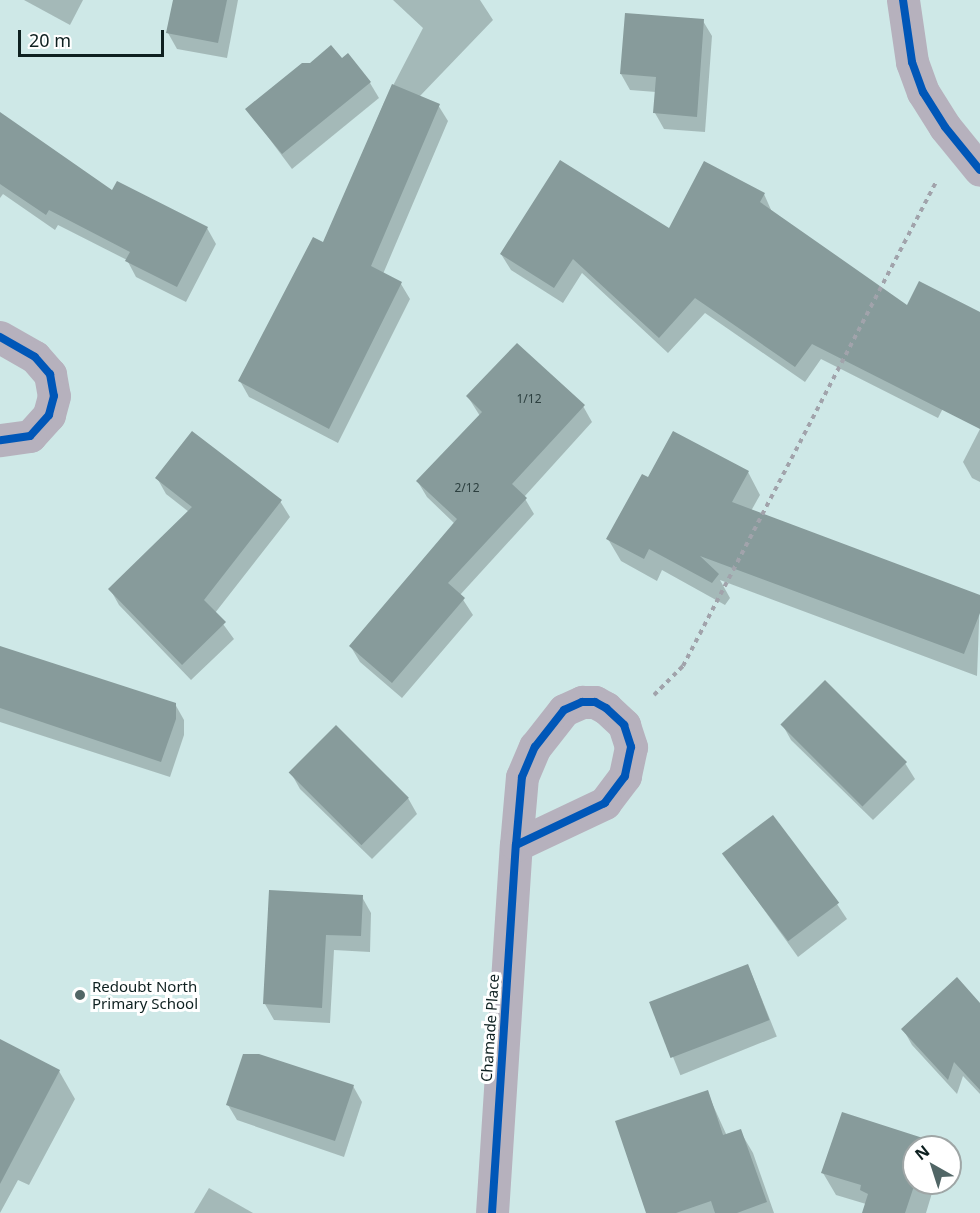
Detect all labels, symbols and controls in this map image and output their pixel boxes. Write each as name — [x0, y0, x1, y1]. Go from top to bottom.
scale bar — [21, 18, 166, 56]
text: 20 m — [29, 28, 71, 52]
house number: 1/12 — [516, 392, 542, 406]
house number: 2/12 — [454, 481, 480, 495]
street label: Chamade Place — [477, 973, 503, 1083]
place label: Redoubt North Primary School — [92, 977, 198, 1012]
marker: Redoubt North Primary School — [73, 988, 87, 1002]
north arrow — [902, 1135, 962, 1195]
text: N — [910, 1140, 934, 1165]

